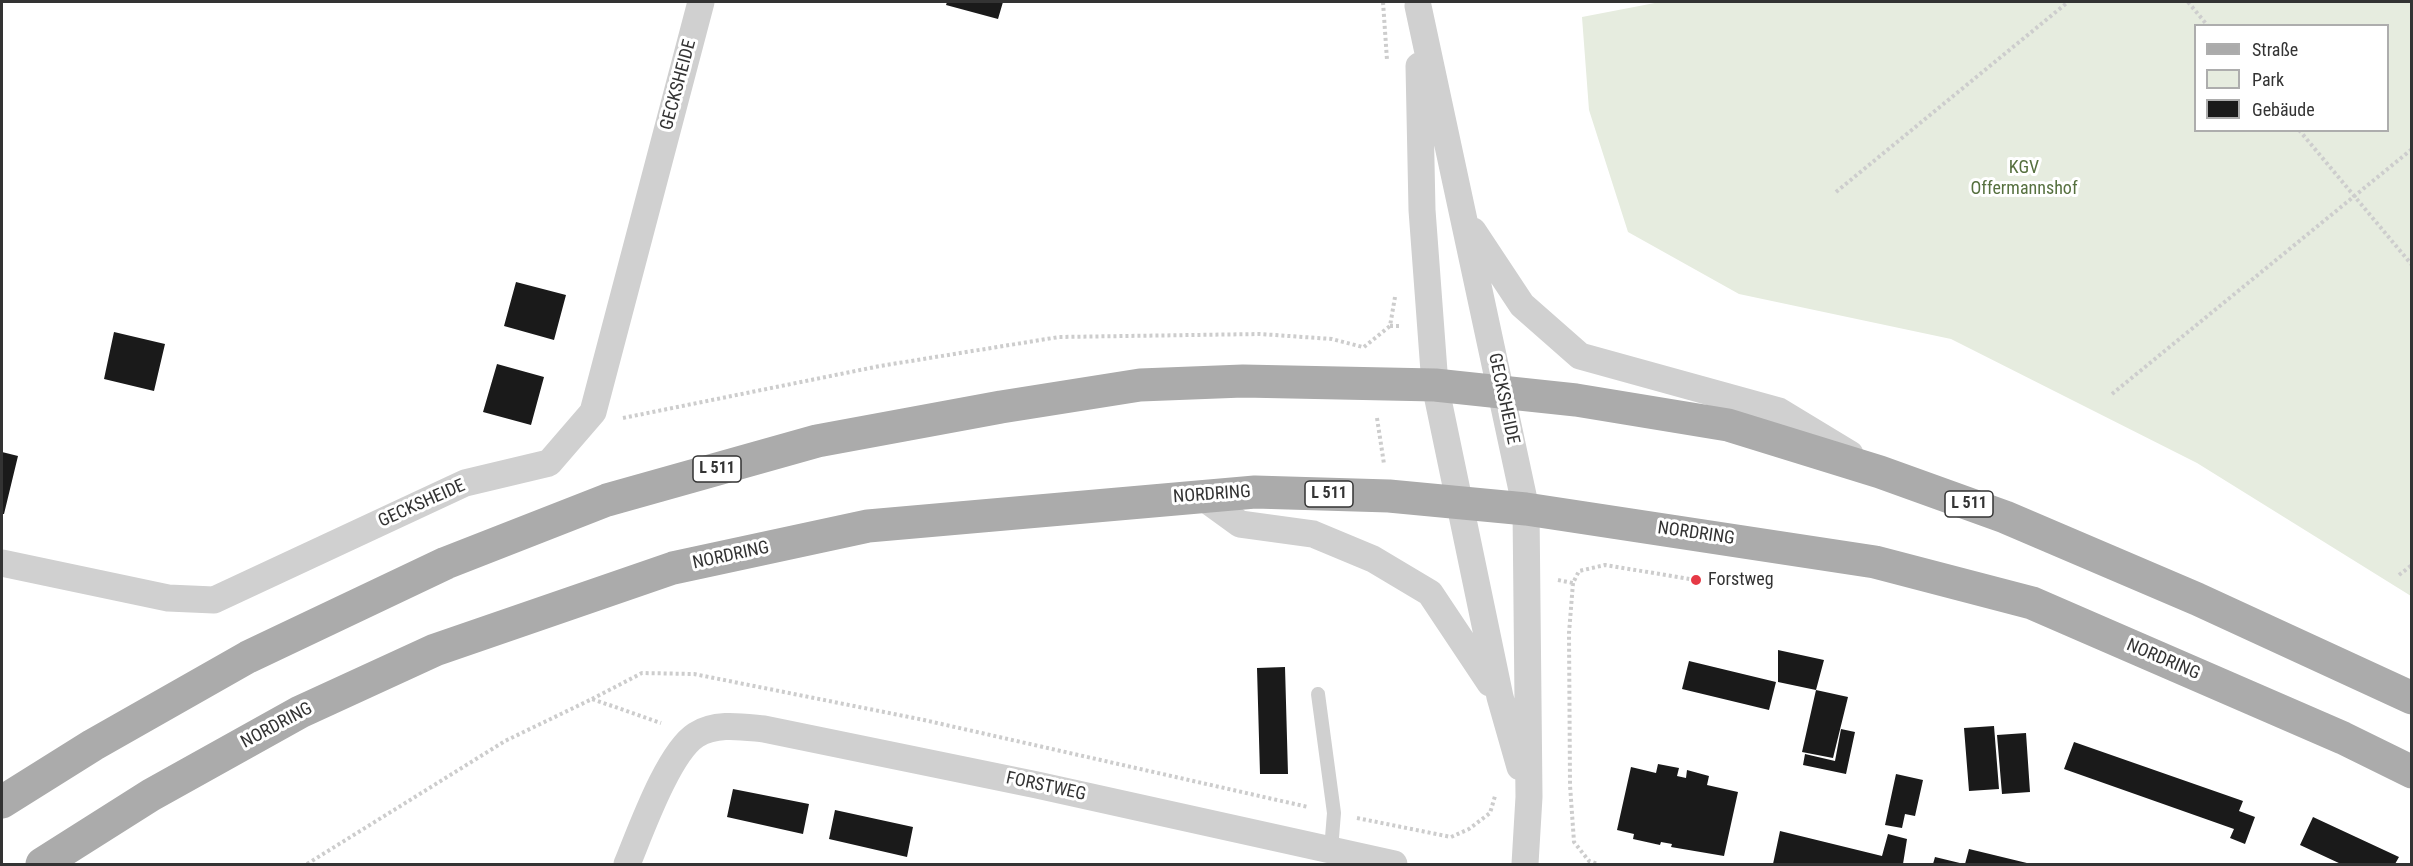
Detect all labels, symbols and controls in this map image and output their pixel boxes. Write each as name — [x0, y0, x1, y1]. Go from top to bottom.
legend — [2194, 24, 2389, 132]
street label: GECKSHEIDE — [657, 37, 701, 133]
text: Straße — [2252, 39, 2298, 60]
text: Park — [2252, 69, 2284, 90]
text: Gebäude — [2252, 99, 2315, 120]
park label: KGV Offermannshof — [1970, 157, 2078, 200]
street label: GECKSHEIDE — [1483, 351, 1523, 447]
road number: L 511 — [693, 456, 741, 482]
street label: GECKSHEIDE — [375, 475, 469, 533]
road number: L 511 — [1305, 481, 1353, 507]
street label: NORDRING — [1173, 482, 1251, 508]
road number: L 511 — [1945, 491, 1993, 517]
street label: NORDRING — [1656, 518, 1736, 550]
street label: NORDRING — [691, 537, 771, 575]
place label: Forstweg — [1708, 569, 1774, 591]
marker: Forstweg — [1689, 573, 1703, 587]
street label: NORDRING — [2123, 635, 2203, 685]
street label: NORDRING — [238, 698, 316, 754]
street label: FORSTWEG — [1004, 768, 1088, 806]

